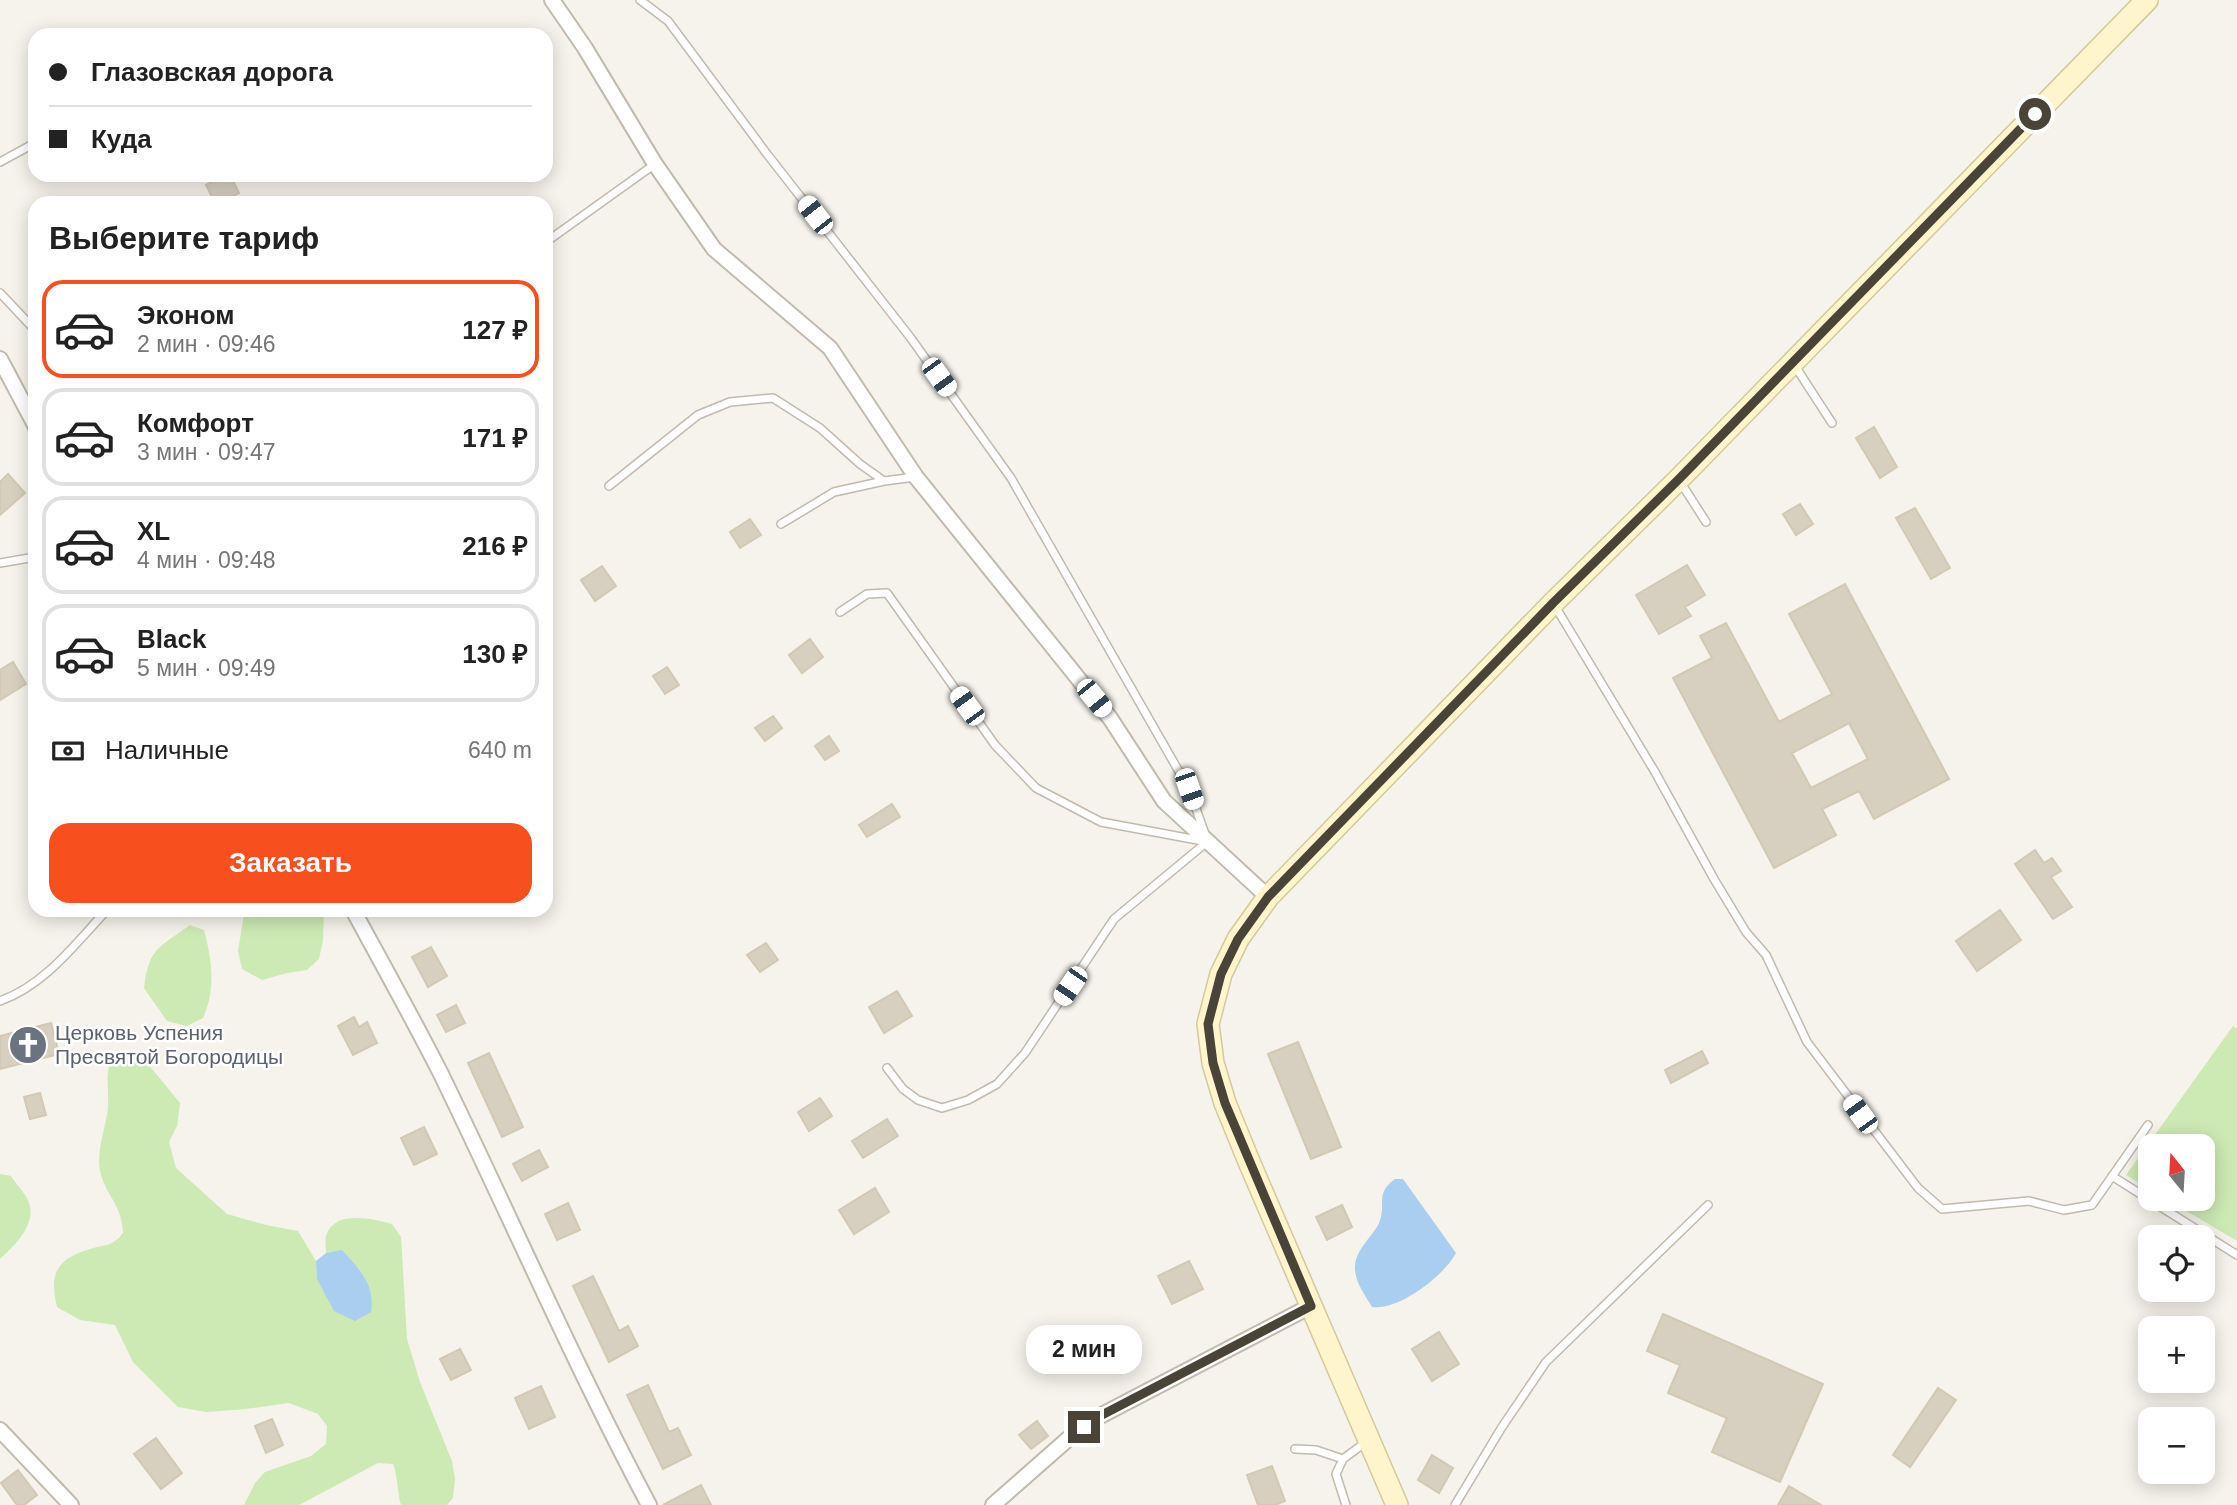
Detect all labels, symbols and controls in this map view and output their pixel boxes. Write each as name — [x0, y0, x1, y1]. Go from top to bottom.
text: Глазовская дорога — [91, 57, 333, 87]
route start — [2019, 98, 2051, 130]
text: Куда — [91, 124, 152, 154]
car — [794, 192, 837, 238]
text: Выберите тариф — [49, 220, 319, 256]
icon: car — [53, 298, 116, 361]
text: Эконом — [137, 300, 235, 330]
text: 127 ₽ — [462, 315, 528, 345]
text: 2 мин · 09:46 — [137, 331, 276, 357]
car — [919, 354, 960, 400]
icon: car — [53, 406, 116, 469]
text: Комфорт — [137, 408, 254, 438]
text: 171 ₽ — [462, 423, 528, 453]
text: 3 мин · 09:47 — [137, 439, 276, 465]
icon: car — [53, 514, 116, 577]
text: XL — [137, 516, 170, 546]
text: 216 ₽ — [462, 531, 528, 561]
text: 4 мин · 09:48 — [137, 547, 276, 573]
icon: car — [53, 622, 116, 685]
text: Black — [137, 624, 206, 654]
text: 130 ₽ — [462, 639, 528, 669]
text: 5 мин · 09:49 — [137, 655, 276, 681]
car — [1073, 675, 1116, 721]
car — [947, 683, 988, 729]
icon: cash — [49, 732, 87, 770]
text: Наличные — [105, 735, 229, 765]
text: 640 m — [468, 737, 532, 763]
car — [1173, 766, 1206, 812]
button: Заказать — [49, 823, 532, 903]
car — [1050, 963, 1091, 1009]
place label: Церковь Успения Пресвятой Богородицы — [55, 1021, 283, 1068]
church icon: Церковь Успения Пресвятой Богородицы — [7, 1024, 49, 1066]
car — [1840, 1091, 1881, 1137]
north arrow — [2138, 1134, 2216, 1211]
map controls — [2138, 1134, 2215, 1484]
button: locate — [2138, 1225, 2215, 1302]
button: + — [2138, 1316, 2215, 1393]
callout: 2 мин — [1026, 1326, 1142, 1374]
text: 2 мин — [1052, 1336, 1116, 1362]
button: − — [2138, 1407, 2215, 1484]
route end — [1068, 1411, 1100, 1443]

